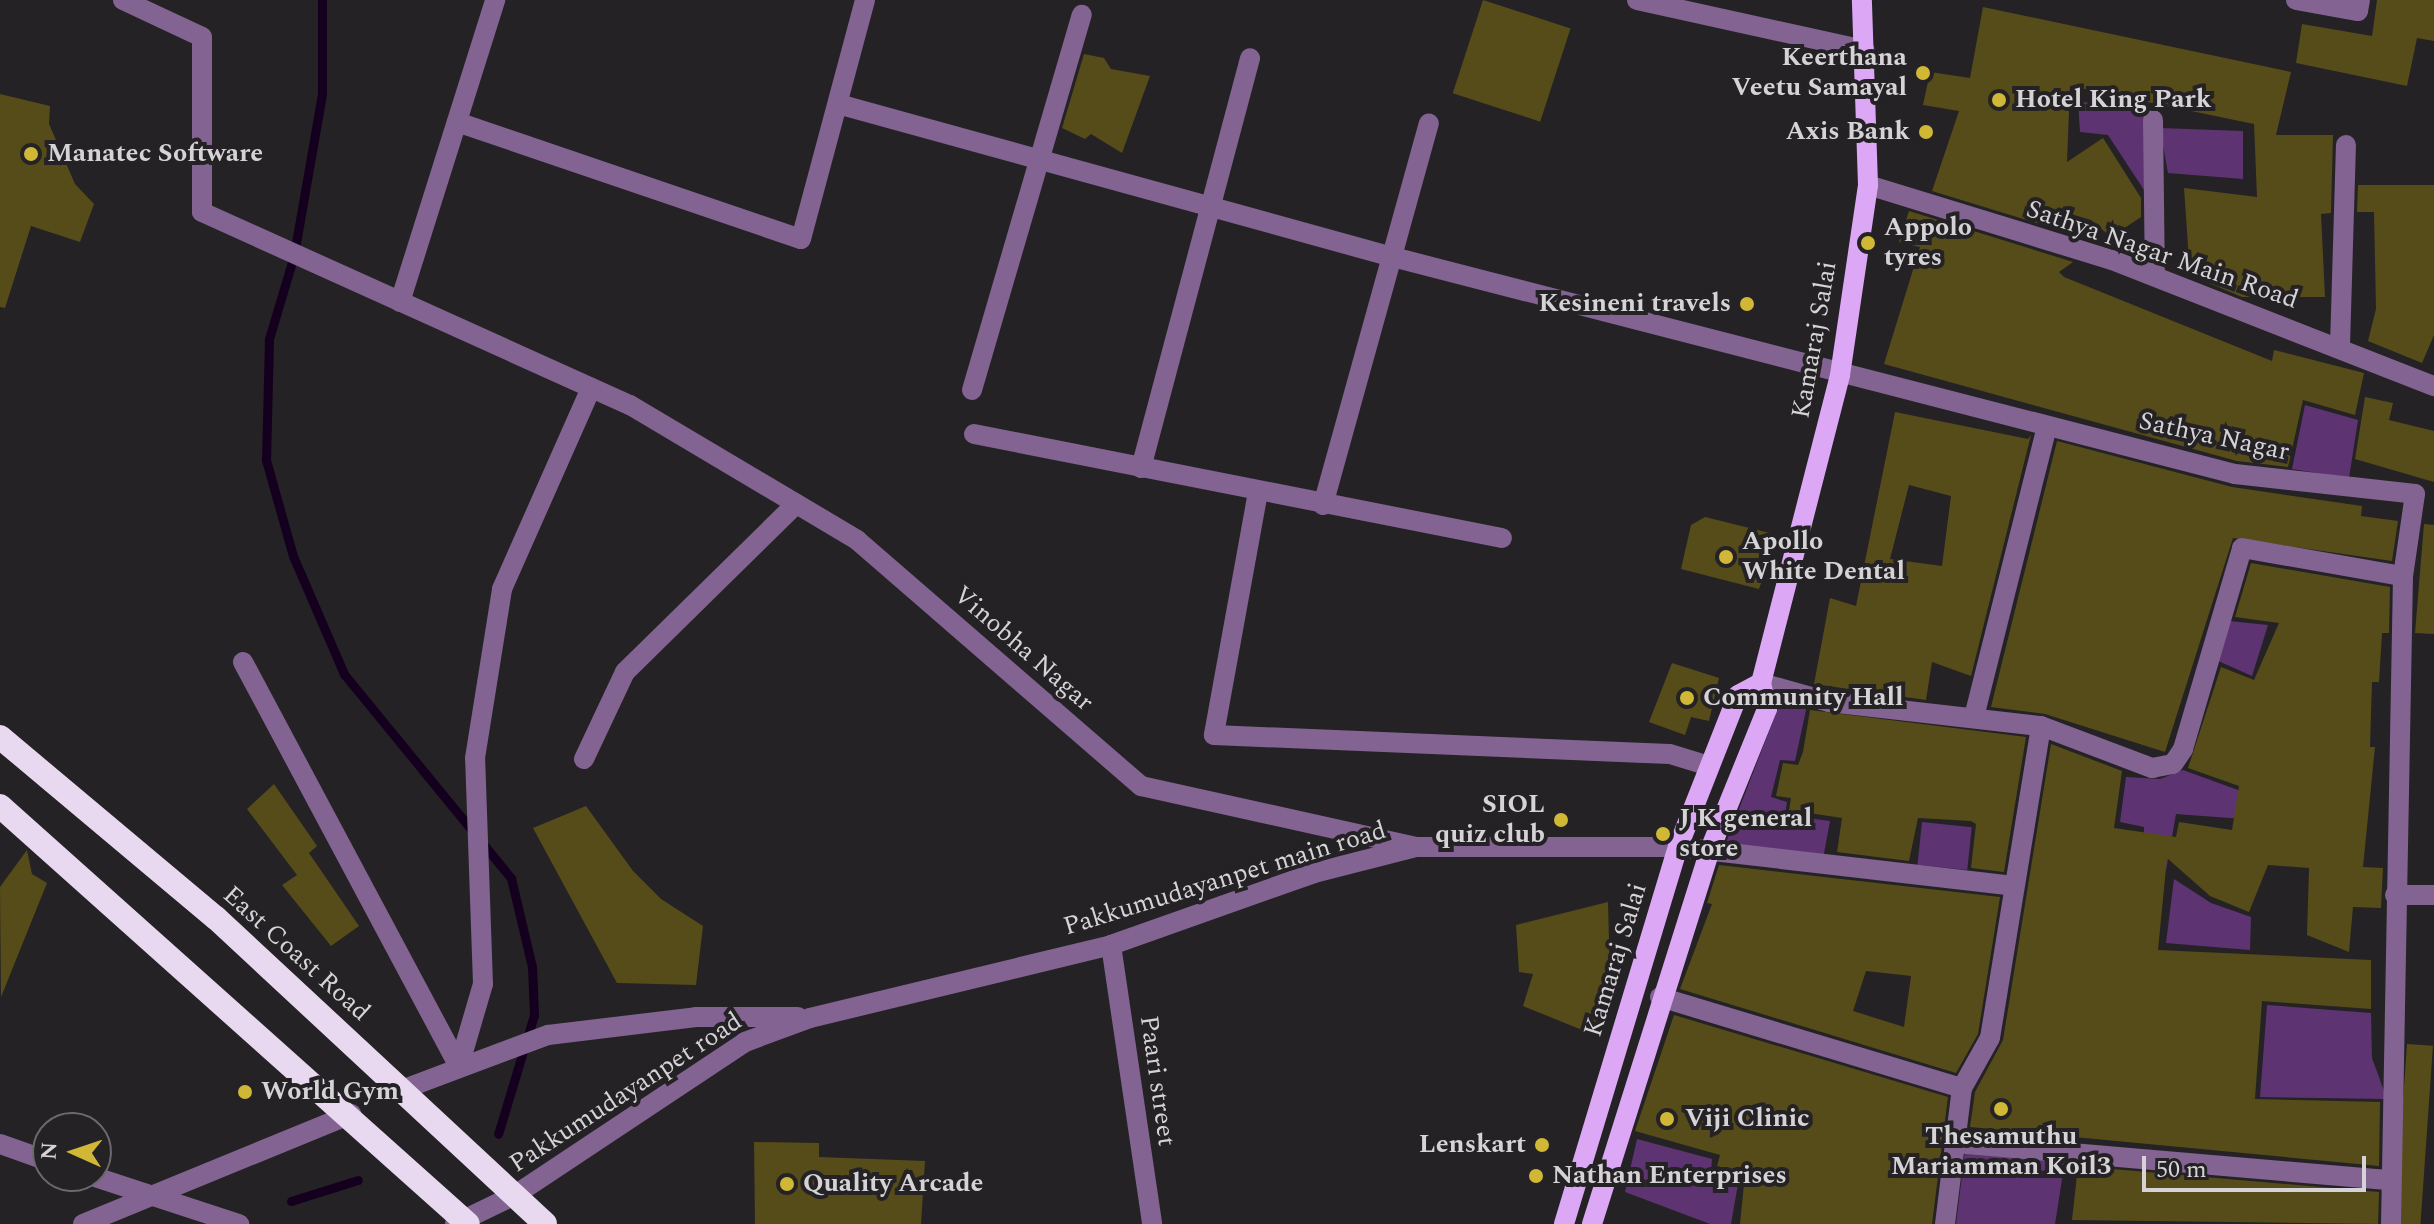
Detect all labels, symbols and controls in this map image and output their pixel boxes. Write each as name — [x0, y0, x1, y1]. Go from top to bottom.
place label: Keerthana Veetu Samayal — [1731, 42, 1907, 104]
marker: Keerthana Veetu Samayal — [1914, 64, 1932, 82]
place label: Hotel King Park — [2015, 84, 2211, 116]
marker: Hotel King Park — [1990, 91, 2008, 109]
place label: Axis Bank — [1786, 116, 1910, 148]
marker: Axis Bank — [1917, 123, 1935, 141]
place label: Manatec Software — [47, 138, 263, 170]
marker: Manatec Software — [22, 145, 40, 163]
street label: Sathya Nagar Main Road — [2022, 194, 2302, 316]
place label: Appolo tyres — [1884, 212, 1972, 274]
marker: Appolo tyres — [1859, 234, 1877, 252]
street label: Kamaraj Salai — [1786, 259, 1844, 421]
place label: Kesineni travels — [1539, 288, 1731, 320]
marker: Kesineni travels — [1738, 295, 1756, 313]
street label: Sathya Nagar — [2136, 406, 2292, 468]
place label: Apollo White Dental — [1742, 526, 1905, 588]
marker: Apollo White Dental — [1717, 548, 1735, 566]
street label: Vinobha Nagar — [947, 580, 1099, 718]
place label: Community Hall — [1703, 682, 1904, 714]
marker: Community Hall — [1678, 689, 1696, 707]
place label: SIOL quiz club — [1435, 789, 1545, 850]
place label: J K general store — [1679, 803, 1812, 864]
marker: SIOL quiz club — [1552, 811, 1570, 829]
street label: Pakkumudayanpet main road — [1060, 815, 1390, 943]
marker: J K general store — [1654, 825, 1672, 843]
street label: Kamaraj Salai — [1578, 879, 1654, 1041]
street label: East Coast Road — [216, 880, 376, 1028]
street label: Pakkumudayanpet road — [504, 1006, 748, 1180]
street label: Paari street — [1132, 1014, 1182, 1148]
place label: World Gym — [261, 1076, 399, 1108]
marker: World Gym — [236, 1083, 254, 1101]
marker: Thesamuthu Mariamman Koil3 — [1992, 1100, 2010, 1118]
place label: Viji Clinic — [1685, 1103, 1810, 1135]
marker: Viji Clinic — [1656, 1108, 1678, 1130]
north arrow — [32, 1112, 112, 1192]
place label: Thesamuthu Mariamman Koil3 — [1891, 1121, 2111, 1182]
place label: Lenskart — [1419, 1129, 1526, 1161]
marker: Lenskart — [1533, 1136, 1551, 1154]
scale bar — [2146, 1140, 2370, 1190]
text: N — [33, 1141, 66, 1161]
text: 50 m — [2156, 1152, 2207, 1188]
place label: Nathan Enterprises — [1552, 1160, 1787, 1192]
marker: Nathan Enterprises — [1527, 1167, 1545, 1185]
place label: Quality Arcade — [803, 1168, 983, 1200]
marker: Quality Arcade — [778, 1175, 796, 1193]

